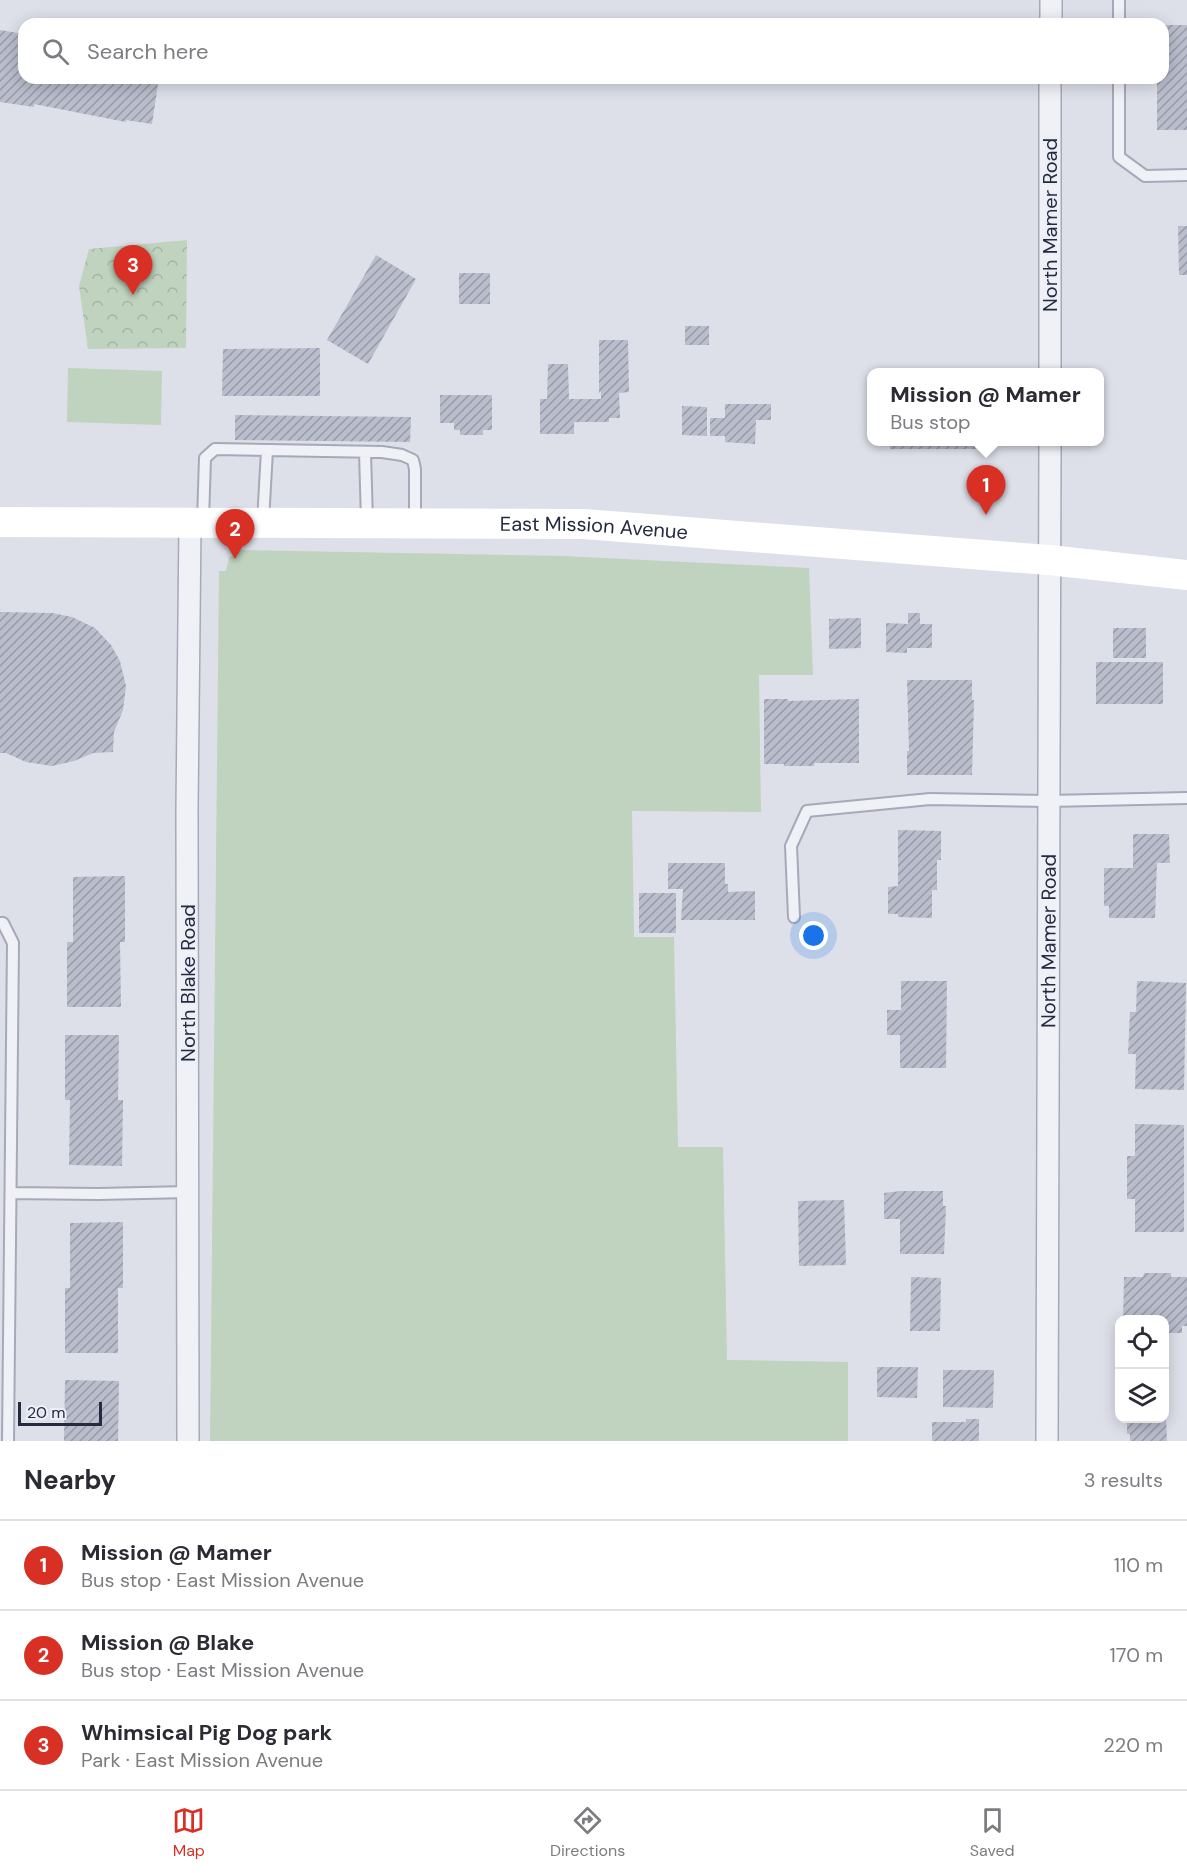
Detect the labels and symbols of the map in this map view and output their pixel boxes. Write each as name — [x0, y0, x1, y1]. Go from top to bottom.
street label: North Mamer Road — [1037, 138, 1063, 312]
pin: 3 — [114, 246, 152, 295]
pin: 1 — [966, 466, 1006, 515]
pin: 2 — [216, 510, 254, 559]
street label: East Mission Avenue — [500, 511, 689, 545]
street label: North Mamer Road — [1035, 854, 1062, 1028]
street label: North Blake Road — [175, 904, 201, 1062]
your location — [799, 921, 828, 950]
scale bar — [18, 1399, 102, 1426]

